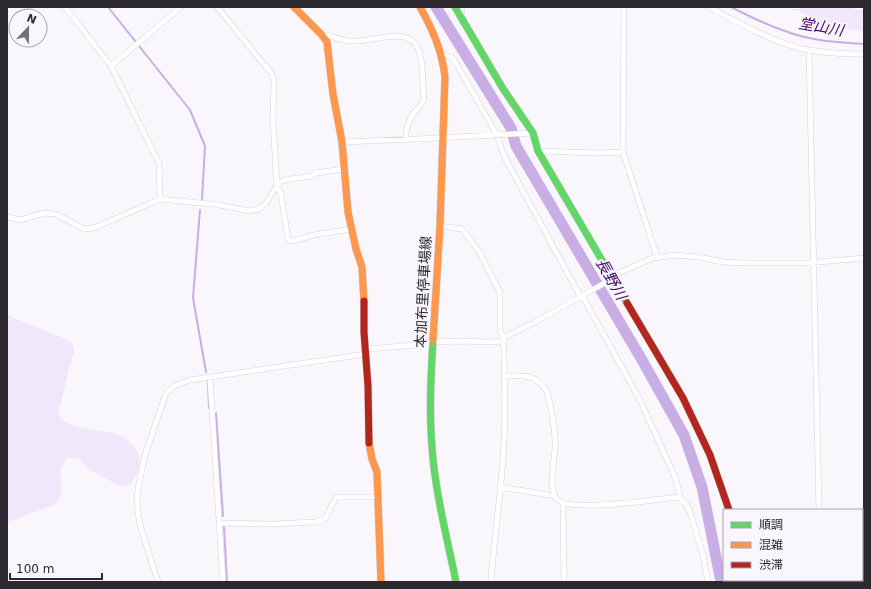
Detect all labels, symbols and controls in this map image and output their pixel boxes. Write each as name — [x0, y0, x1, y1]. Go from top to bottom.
north arrow — [8, 8, 48, 48]
text: N — [25, 11, 38, 27]
water label: 堂山川 — [797, 14, 847, 40]
street label: 本加布里停車場線 — [412, 236, 434, 348]
water label: 長野川 — [592, 255, 631, 305]
legend — [723, 509, 863, 581]
text: 順調 — [759, 518, 783, 532]
text: 混雑 — [759, 538, 783, 552]
scale bar — [10, 555, 102, 581]
text: 渋滞 — [759, 558, 783, 572]
text: 100 m — [16, 562, 54, 576]

